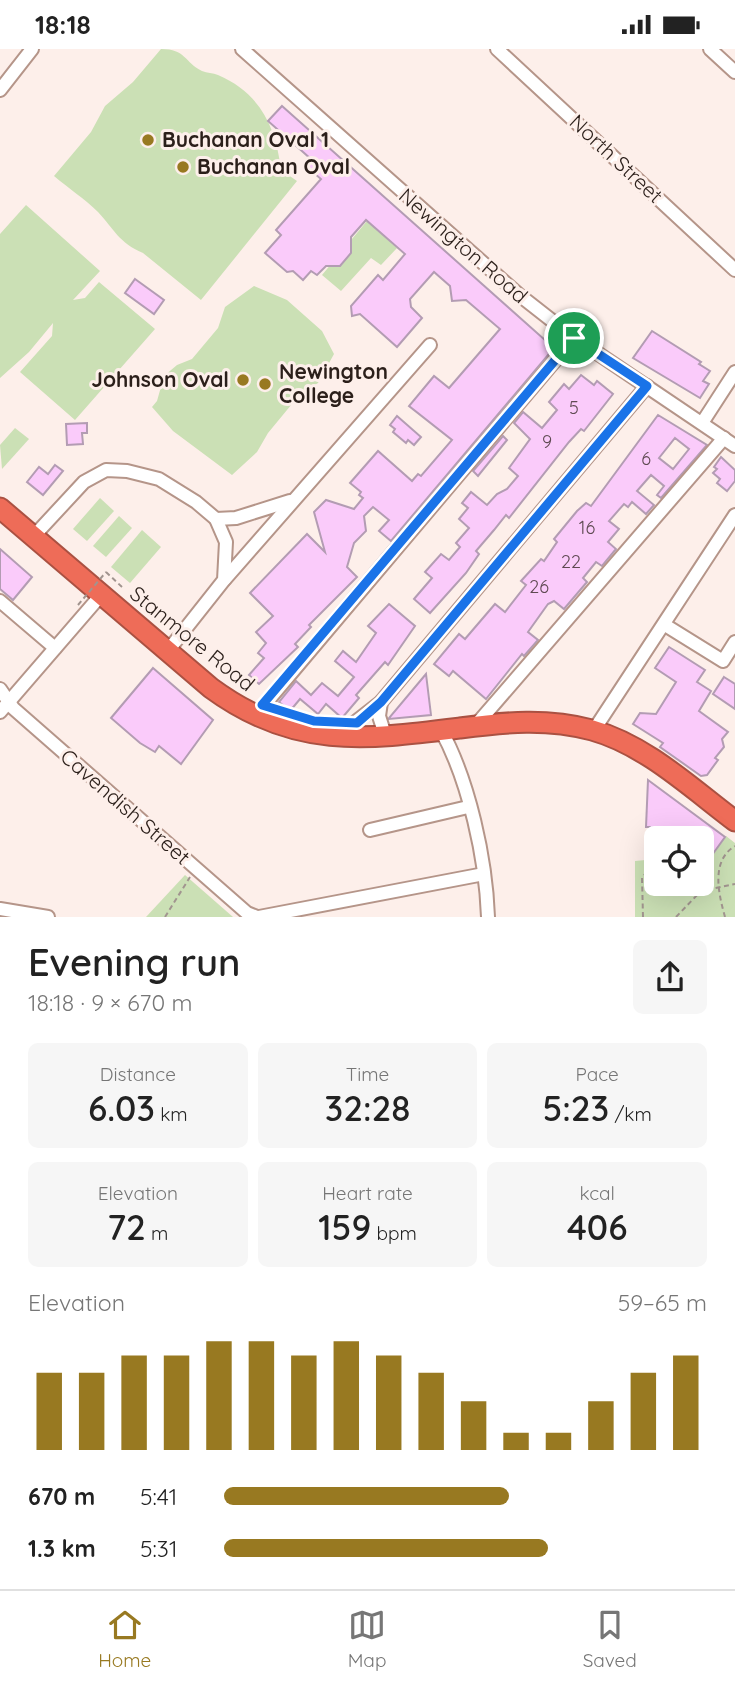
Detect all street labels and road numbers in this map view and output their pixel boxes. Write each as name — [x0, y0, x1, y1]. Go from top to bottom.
street label: North Street — [565, 108, 669, 208]
street label: Newington Road — [394, 182, 533, 308]
street label: Stanmore Road — [125, 580, 260, 696]
street label: Cavendish Street — [55, 743, 196, 870]

